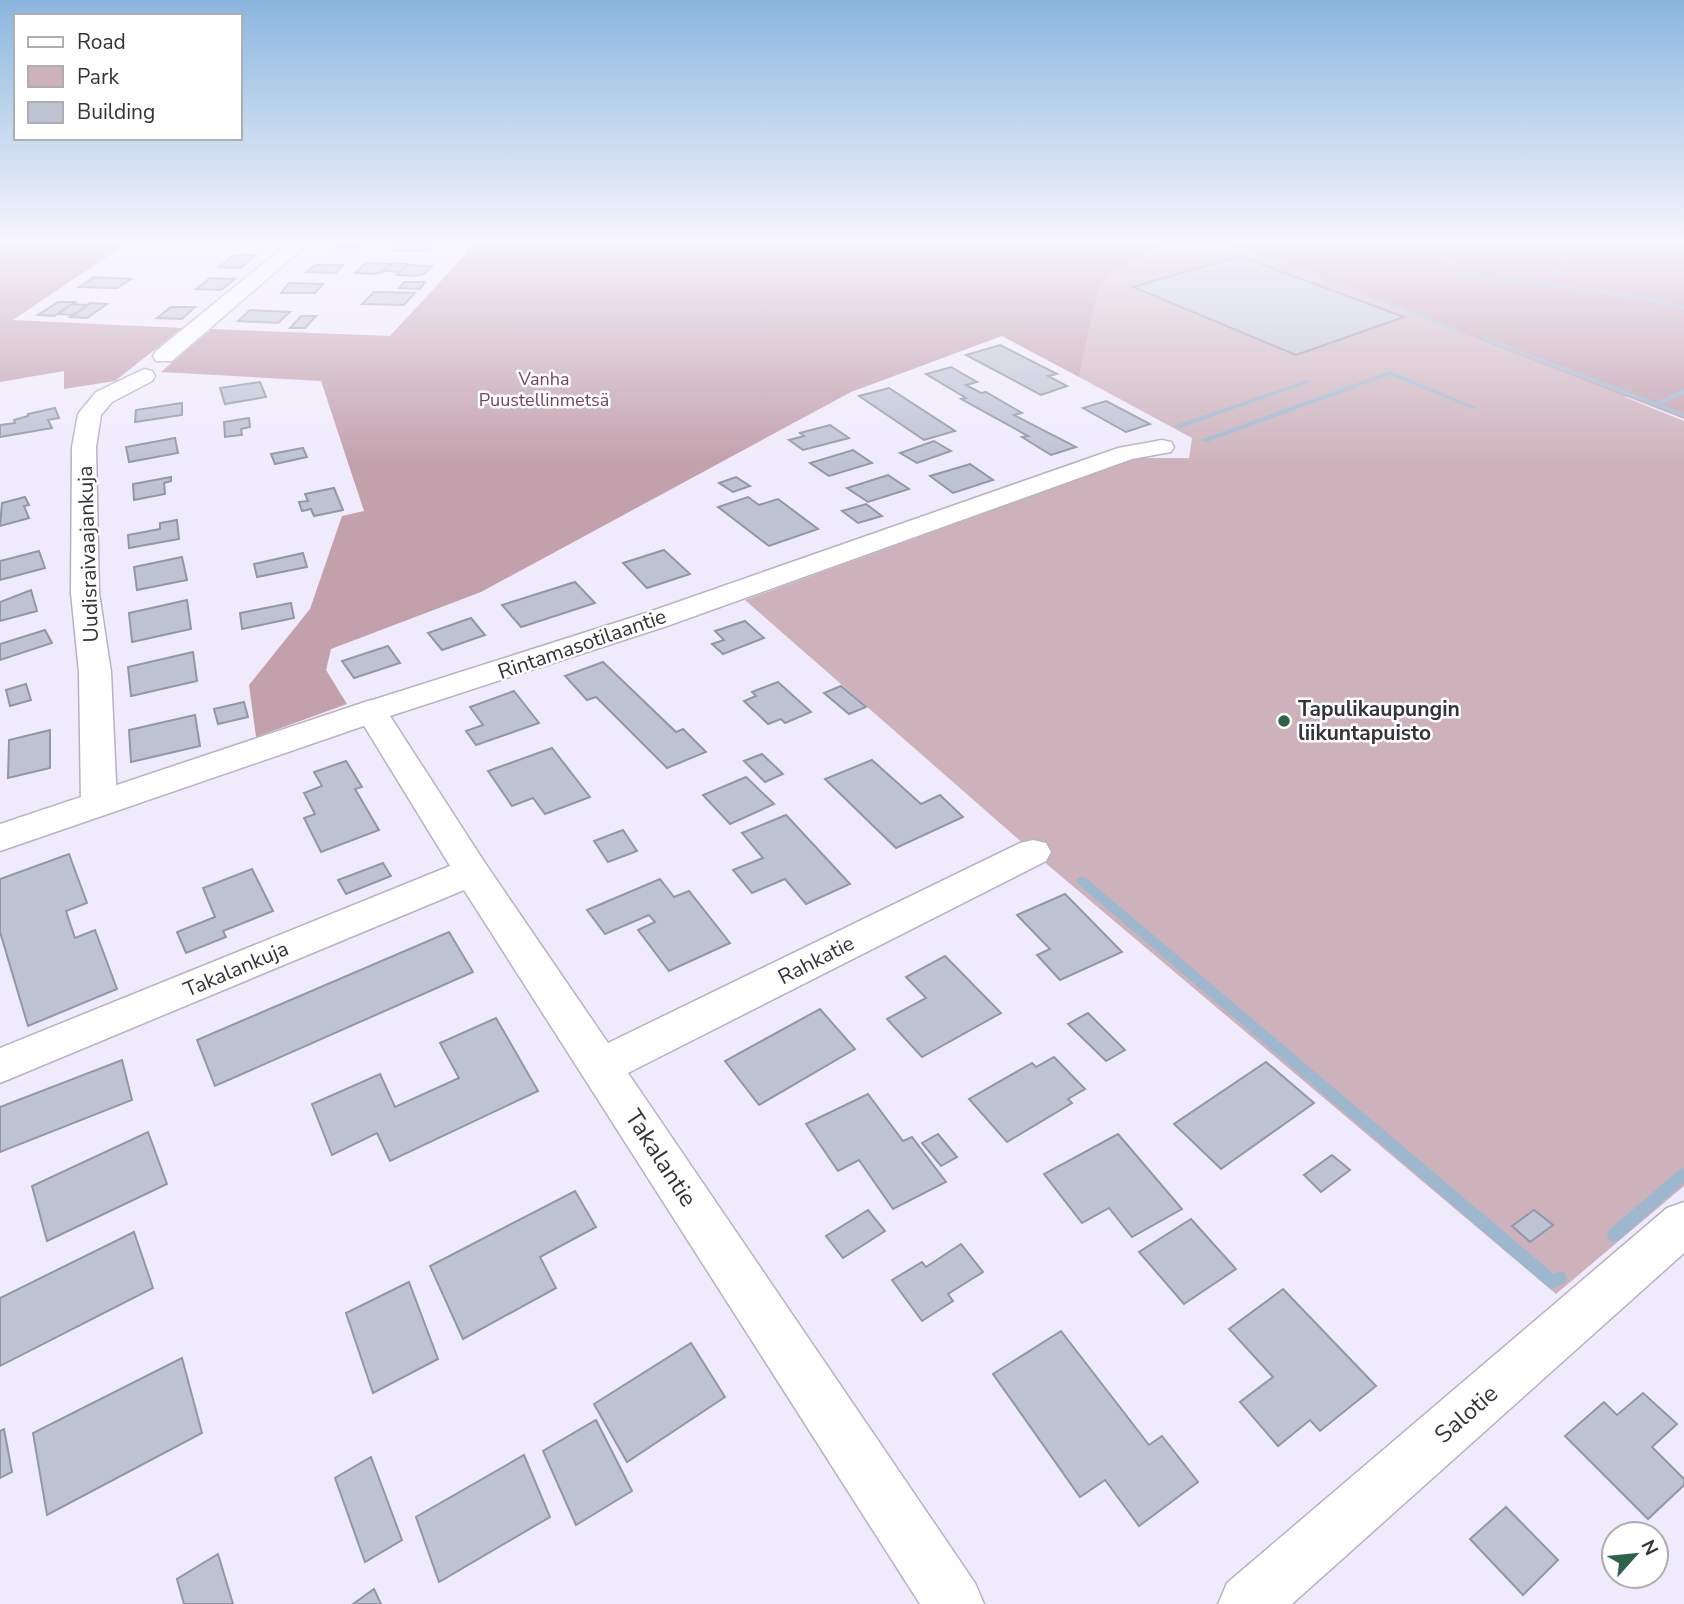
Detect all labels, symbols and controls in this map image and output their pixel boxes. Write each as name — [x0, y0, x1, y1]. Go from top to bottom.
legend — [14, 14, 242, 140]
text: Road — [77, 28, 126, 56]
text: Park — [77, 63, 119, 91]
text: Building — [77, 98, 155, 126]
park label: Vanha Puustellinmetsä — [479, 367, 609, 412]
street label: Uudisraivaajankuja — [71, 465, 105, 643]
street label: Rintamasotilaantie — [494, 602, 670, 686]
place label: Tapulikaupungin liikuntapuisto — [1298, 695, 1460, 747]
marker: Tapulikaupungin liikuntapuisto — [1276, 713, 1292, 729]
street label: Rahkatie — [773, 929, 859, 991]
street label: Takalankuja — [179, 934, 293, 1004]
street label: Takalantie — [618, 1103, 704, 1213]
street label: Salotie — [1427, 1378, 1505, 1450]
north arrow — [1600, 1520, 1670, 1590]
text: N — [1634, 1535, 1664, 1560]

